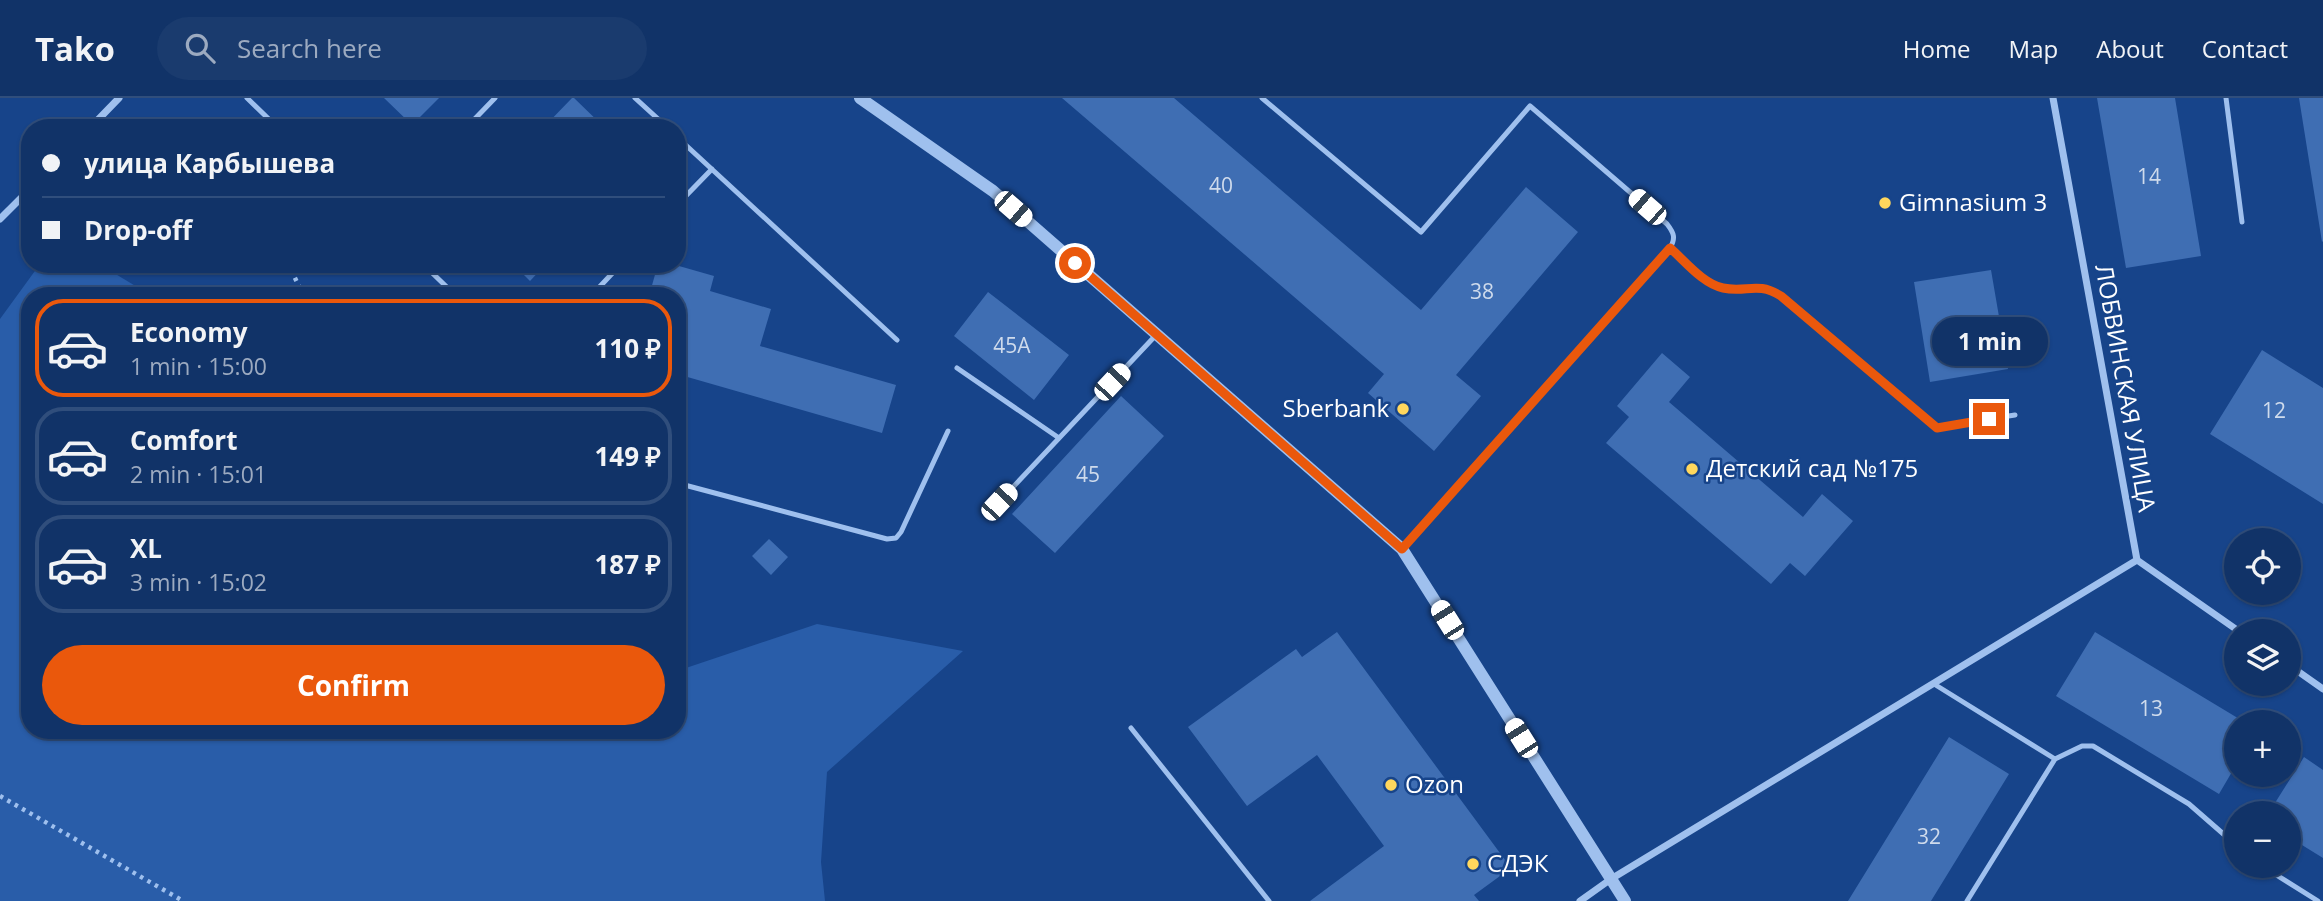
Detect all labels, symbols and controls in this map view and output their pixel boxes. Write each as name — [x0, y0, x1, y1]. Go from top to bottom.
search box — [157, 17, 647, 80]
text: Tako — [35, 26, 115, 71]
icon: search — [181, 29, 219, 67]
text: Search here — [237, 30, 382, 66]
text: Home — [1903, 32, 1971, 65]
text: Map — [2009, 32, 2058, 65]
text: About — [2096, 32, 2164, 65]
text: Contact — [2202, 32, 2288, 65]
text: улица Карбышева — [84, 145, 335, 181]
house number: 14 — [2137, 162, 2161, 190]
house number: 40 — [1209, 171, 1233, 199]
car — [1625, 185, 1670, 229]
place label: Gimnasium 3 — [1899, 185, 2047, 218]
car — [991, 187, 1036, 231]
marker: Gimnasium 3 — [1877, 195, 1893, 211]
text: Drop-off — [84, 212, 192, 248]
route start — [1059, 247, 1091, 279]
street label: ЛОБВИНСКАЯ УЛИЦА — [2088, 261, 2165, 515]
house number: 38 — [1470, 277, 1494, 305]
text: Economy — [130, 314, 248, 350]
icon: car — [46, 317, 109, 380]
callout: 1 min — [1931, 317, 2047, 366]
text: 1 min — [1958, 325, 2022, 357]
text: 110 ₽ — [595, 330, 661, 366]
house number: 45А — [993, 331, 1031, 359]
text: 1 min · 15:00 — [130, 350, 267, 382]
car — [1090, 359, 1135, 405]
place label: Sberbank — [1283, 391, 1389, 424]
house number: 12 — [2262, 396, 2286, 424]
marker: Sberbank — [1395, 401, 1411, 417]
route end — [1973, 403, 2005, 435]
text: Comfort — [130, 422, 237, 458]
icon: car — [46, 425, 109, 488]
text: 149 ₽ — [595, 438, 661, 474]
place label: Детский сад №175 — [1706, 451, 1918, 484]
text: 2 min · 15:01 — [130, 458, 267, 490]
house number: 45 — [1076, 460, 1100, 488]
marker: Детский сад №175 — [1684, 461, 1700, 477]
car — [977, 479, 1022, 525]
map controls — [2224, 528, 2301, 878]
button: locate — [2224, 528, 2301, 605]
text: XL — [130, 530, 162, 566]
icon: car — [46, 533, 109, 596]
text: 187 ₽ — [595, 546, 661, 582]
text: 3 min · 15:02 — [130, 566, 267, 598]
car — [1427, 597, 1468, 643]
button: layers — [2224, 619, 2301, 696]
button: Confirm — [42, 645, 665, 725]
house number: 13 — [2139, 694, 2163, 722]
button: + — [2224, 710, 2301, 787]
car — [1501, 715, 1542, 761]
place label: Ozon — [1405, 767, 1464, 800]
marker: Ozon — [1383, 777, 1399, 793]
button: − — [2224, 801, 2301, 878]
house number: 32 — [1917, 822, 1941, 850]
place label: СДЭК — [1487, 846, 1549, 879]
marker: СДЭК — [1465, 856, 1481, 872]

